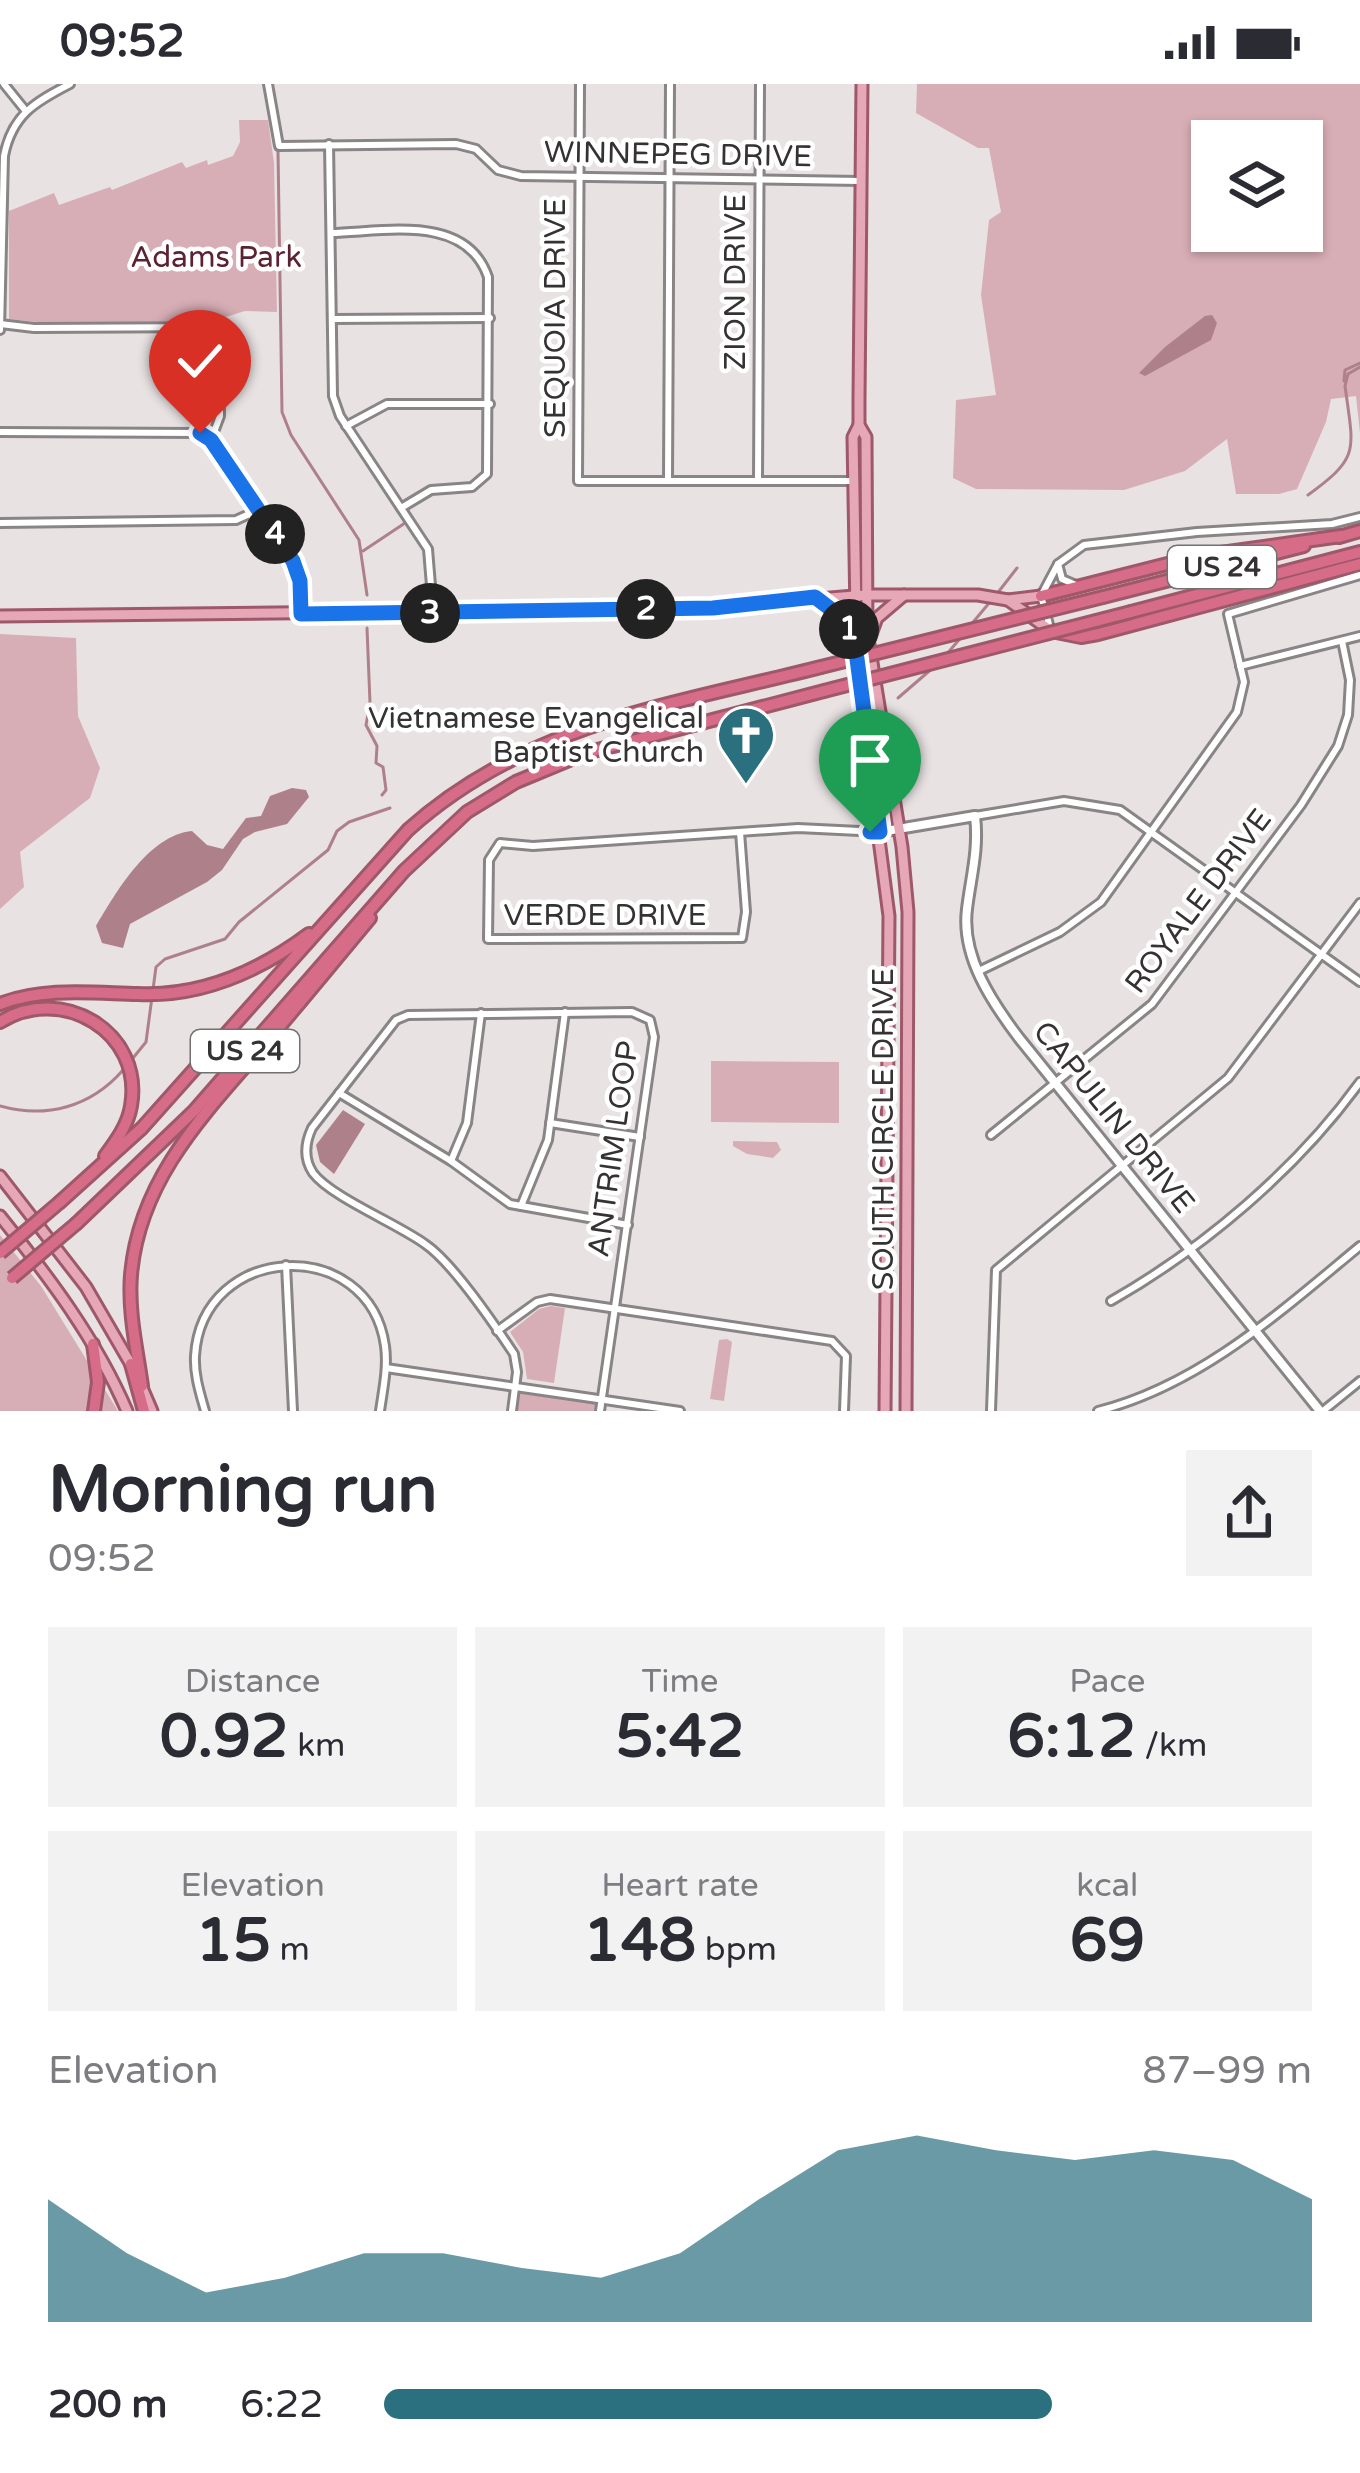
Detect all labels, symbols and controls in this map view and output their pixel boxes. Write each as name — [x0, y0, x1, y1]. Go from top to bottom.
text: 09:52 — [60, 15, 185, 69]
map controls — [1191, 120, 1323, 252]
button: layers — [1191, 120, 1323, 252]
street label: WINNEPEG DRIVE — [544, 134, 812, 175]
street label: ZION DRIVE — [717, 194, 754, 370]
street label: SEQUOIA DRIVE — [537, 198, 574, 438]
park label: Adams Park — [130, 239, 302, 276]
pin — [149, 310, 251, 433]
icon: check — [167, 328, 233, 394]
pin: 4 — [245, 504, 305, 564]
text: 4 — [265, 514, 285, 553]
road number: US 24 — [1168, 546, 1276, 588]
pin: 2 — [616, 579, 676, 639]
pin: 3 — [400, 583, 460, 643]
text: 2 — [636, 589, 656, 628]
text: 3 — [420, 593, 440, 632]
pin: 1 — [819, 599, 879, 659]
text: 1 — [839, 609, 859, 648]
place label: Vietnamese Evangelical Baptist Church — [368, 700, 704, 771]
church icon: Vietnamese Evangelical Baptist Church — [715, 704, 777, 786]
pin — [819, 709, 921, 832]
icon: arrive — [837, 727, 903, 793]
street label: ROYALE DRIVE — [1117, 802, 1280, 1001]
street label: VERDE DRIVE — [503, 897, 707, 934]
street label: SOUTH CIRCLE DRIVE — [865, 968, 902, 1290]
street label: CAPULIN DRIVE — [1025, 1014, 1202, 1221]
road number: US 24 — [191, 1030, 299, 1072]
street label: ANTRIM LOOP — [580, 1039, 647, 1259]
text: Morning run — [48, 1450, 438, 1530]
button: share — [1186, 1450, 1312, 1576]
text: 09:52 — [48, 1535, 156, 1582]
text: Distance — [185, 1662, 321, 1701]
text: Time — [642, 1662, 718, 1701]
text: Pace — [1069, 1662, 1145, 1701]
text: 0.92 — [160, 1701, 289, 1773]
text: 5:42 — [616, 1701, 744, 1773]
text: 6:12 — [1007, 1701, 1136, 1773]
text: km — [289, 1726, 345, 1765]
text: /km — [1136, 1726, 1207, 1765]
text: Elevation — [181, 1866, 325, 1905]
text: Heart rate — [601, 1866, 759, 1905]
text: kcal — [1076, 1866, 1138, 1905]
text: 15 — [196, 1905, 271, 1977]
text: 148 — [583, 1905, 696, 1977]
text: 69 — [1070, 1905, 1145, 1977]
text: m — [271, 1930, 310, 1969]
text: bpm — [696, 1930, 777, 1969]
text: Elevation — [48, 2047, 218, 2094]
text: 87–99 m — [1142, 2047, 1312, 2094]
text: 200 m — [48, 2381, 167, 2428]
text: 6:22 — [240, 2381, 324, 2428]

